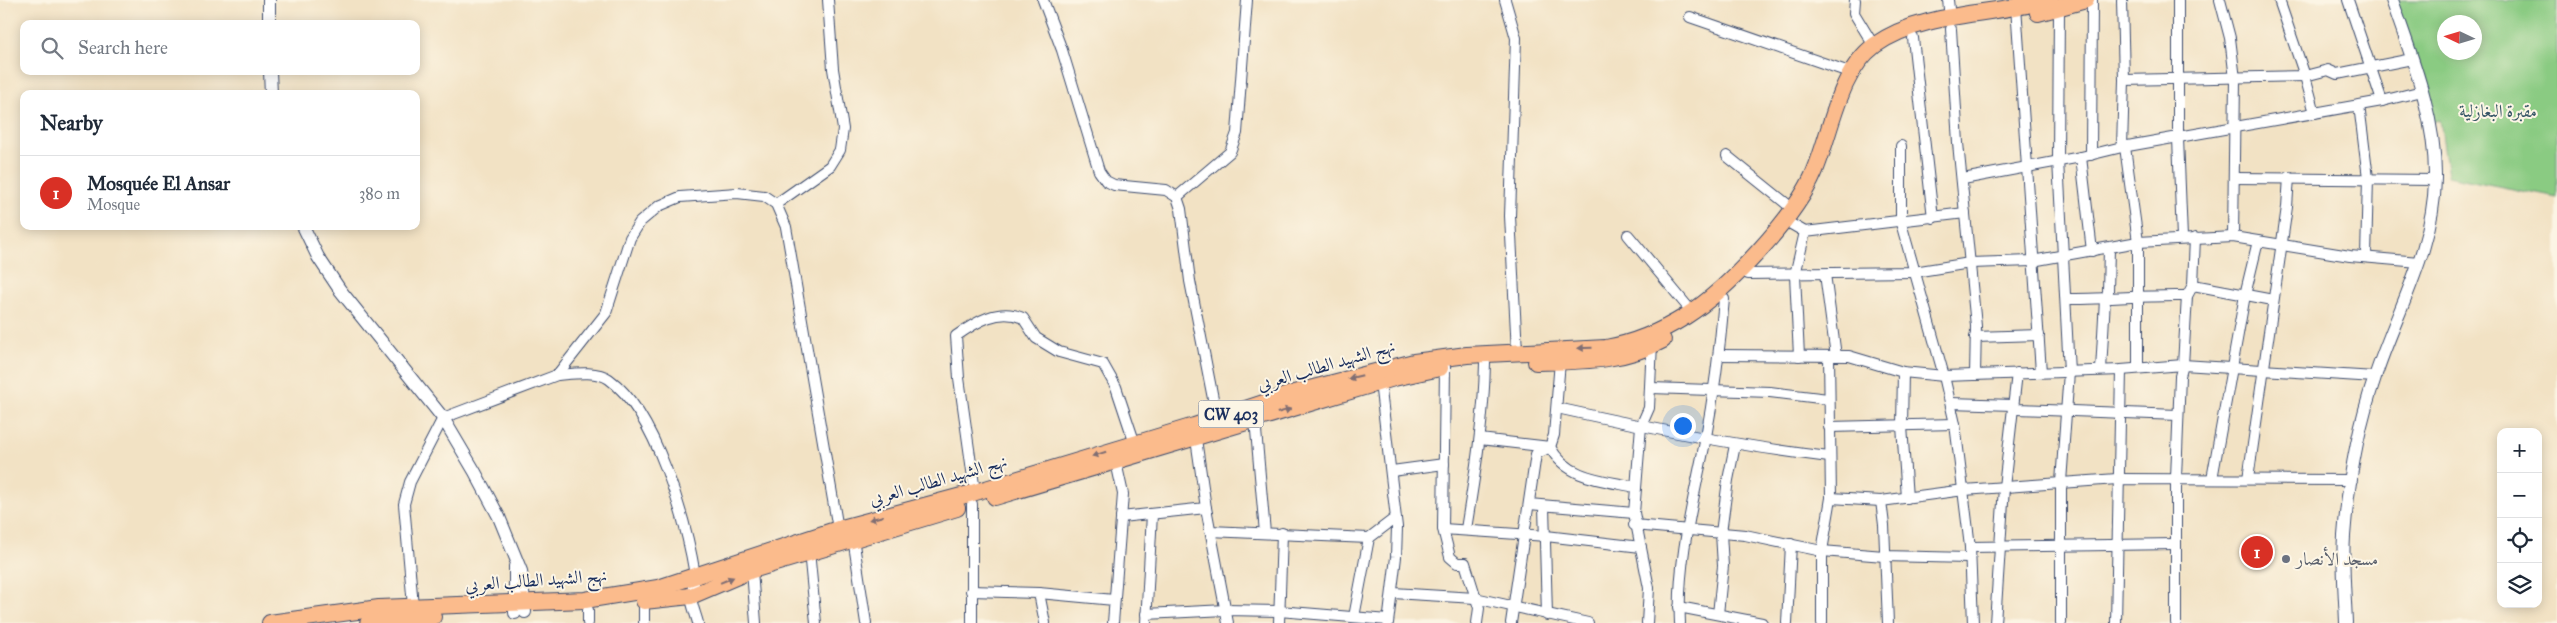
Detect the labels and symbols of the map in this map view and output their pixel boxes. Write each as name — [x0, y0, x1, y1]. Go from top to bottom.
north arrow — [2437, 15, 2482, 60]
park label: مقبرة البغازلية — [2459, 100, 2537, 122]
street label: نهج الشهيد الطالب العربي — [1255, 335, 1399, 400]
one-way arrow — [1577, 345, 1593, 353]
one-way arrow — [1348, 373, 1363, 381]
road number: CW 403 — [1198, 400, 1264, 428]
one-way arrow — [1277, 406, 1292, 414]
your location — [1670, 413, 1696, 439]
street label: نهج الشهيد الطالب العربي — [867, 450, 1011, 515]
one-way arrow — [1092, 451, 1107, 459]
one-way arrow — [868, 515, 883, 523]
pin: 1 — [2241, 533, 2273, 571]
place label: مسجد الأنصار — [2294, 546, 2378, 570]
marker: مسجد الأنصار — [2280, 553, 2292, 565]
street label: نهج الشهيد الطالب العربي — [464, 564, 608, 601]
one-way arrow — [720, 576, 734, 584]

